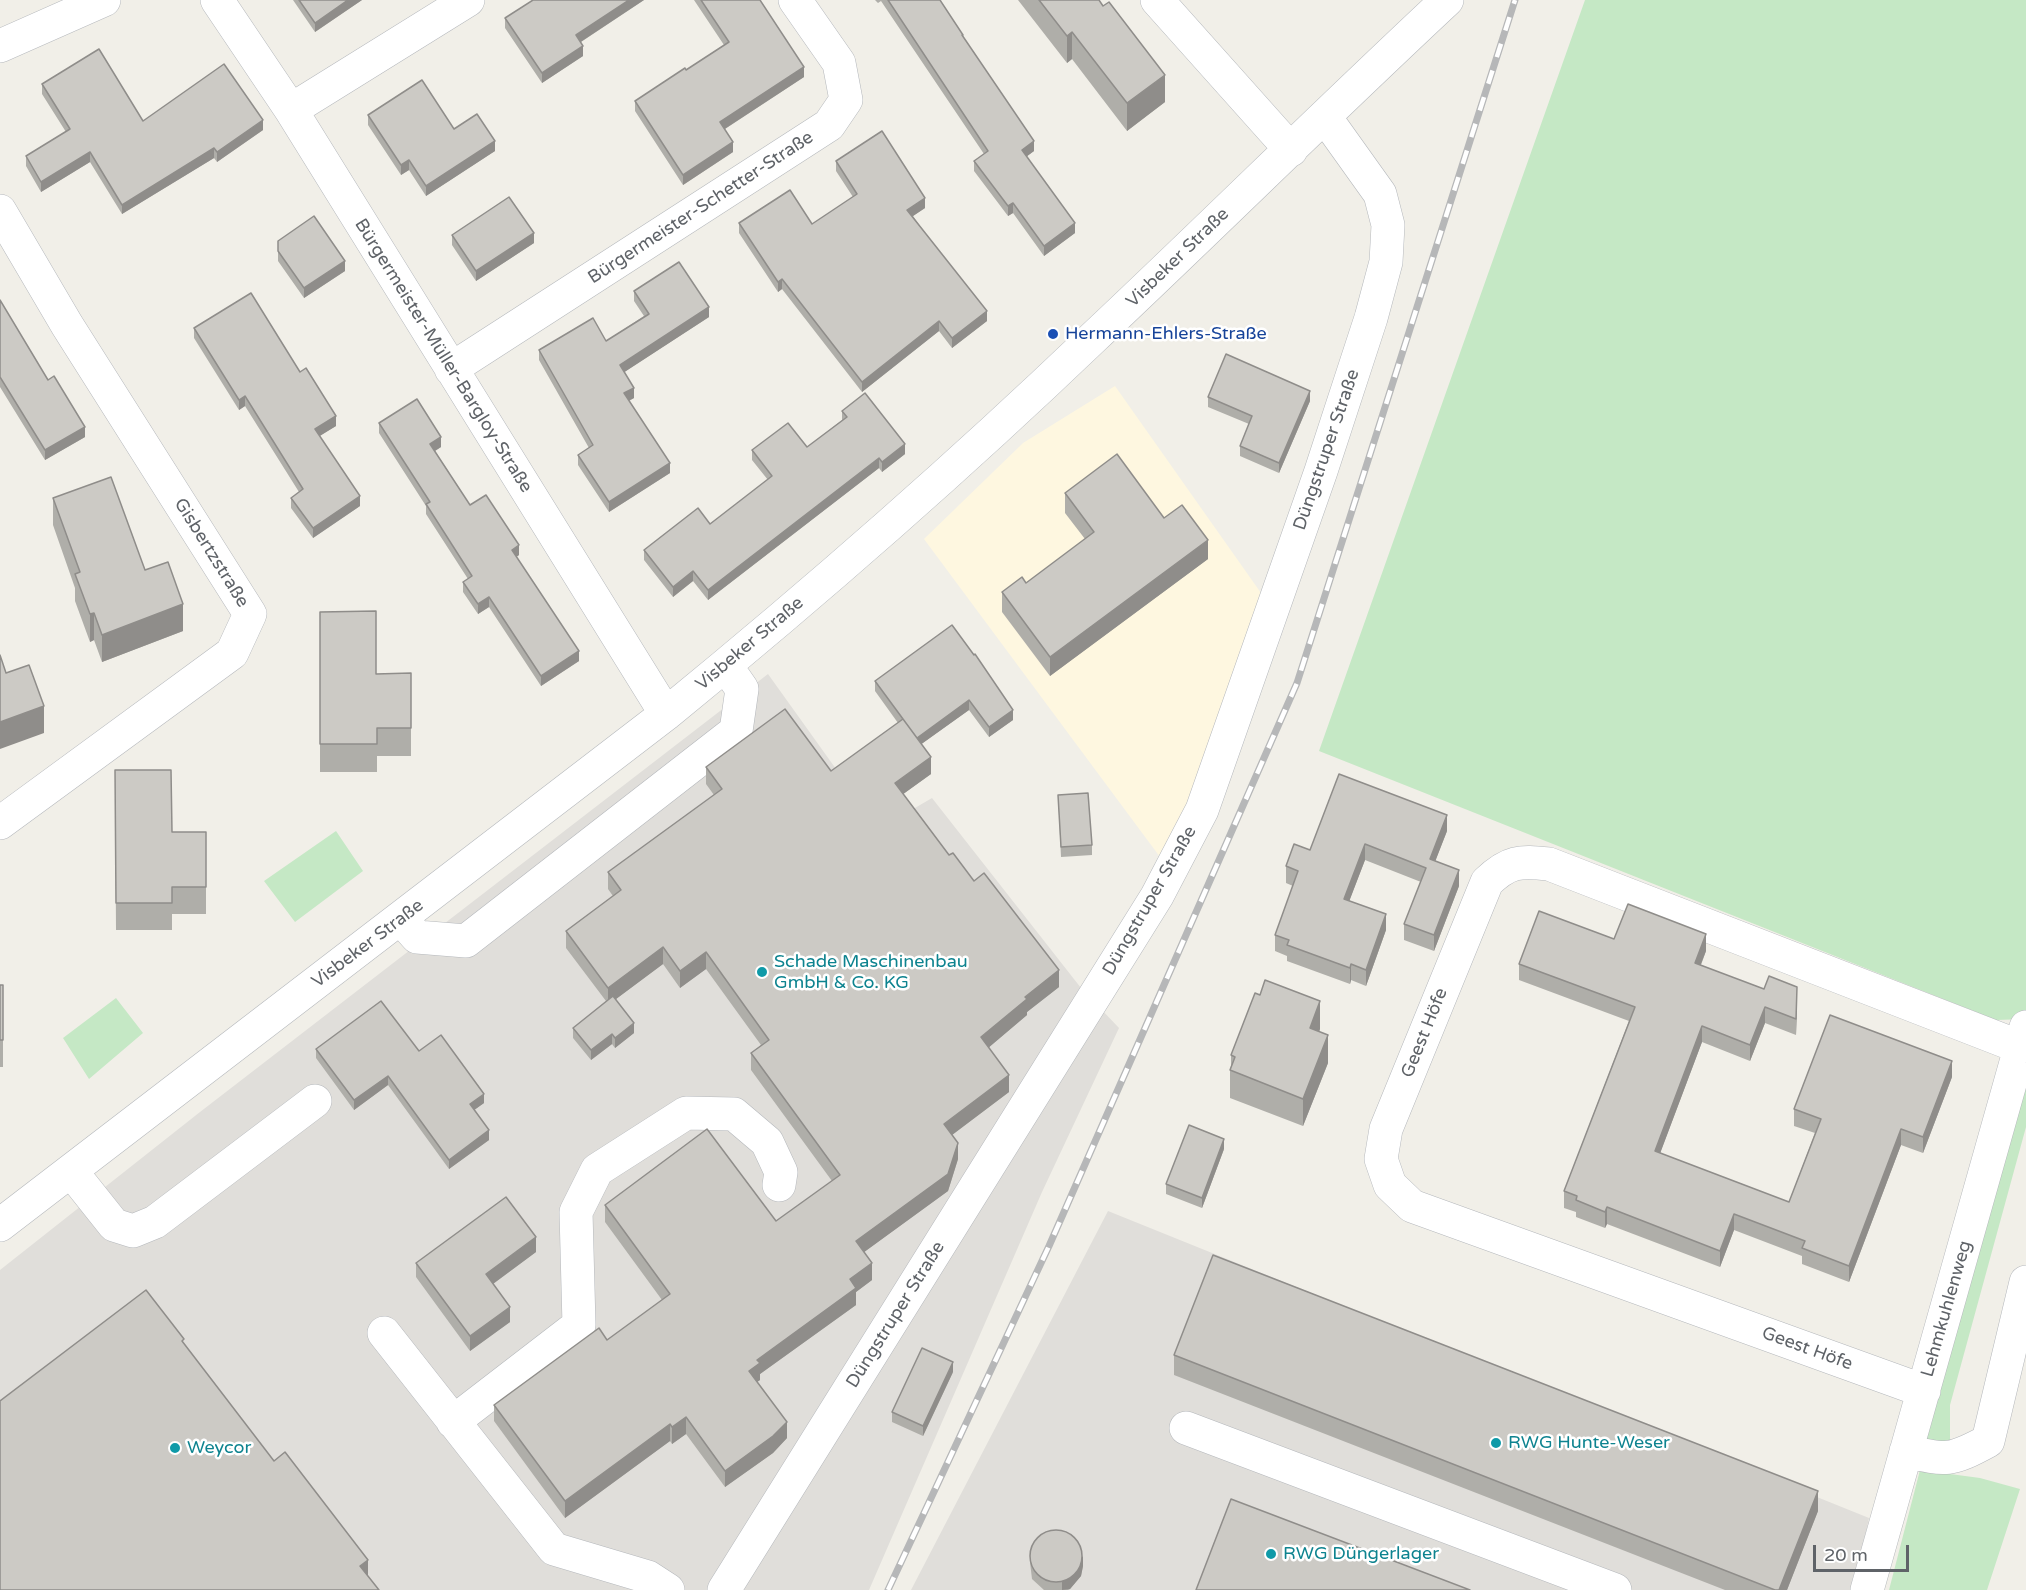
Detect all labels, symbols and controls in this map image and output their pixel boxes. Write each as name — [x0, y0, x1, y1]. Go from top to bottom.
street label: Bürgermeister-Schetter-Straße — [584, 127, 818, 289]
street label: Visbeker Straße — [1122, 204, 1234, 312]
street label: Bürgermeister-Müller-Bargloy-Straße — [349, 215, 537, 497]
place label: Hermann-Ehlers-Straße — [1065, 323, 1267, 345]
marker: Hermann-Ehlers-Straße — [1046, 327, 1060, 341]
street label: Düngstruper Straße — [1289, 367, 1365, 533]
street label: Gisbertzstraße — [169, 494, 253, 612]
street label: Visbeker Straße — [692, 593, 808, 695]
street label: Düngstruper Straße — [1098, 823, 1202, 979]
street label: Visbeker Straße — [308, 895, 428, 993]
place label: Schade Maschinenbau GmbH & Co. KG — [774, 951, 968, 994]
marker: Schade Maschinenbau GmbH & Co. KG — [755, 965, 769, 979]
street label: Geest Höfe — [1397, 985, 1453, 1081]
street label: Düngstruper Straße — [842, 1238, 950, 1392]
street label: Lehmkuhlenweg — [1917, 1238, 1977, 1380]
street label: Geest Höfe — [1759, 1323, 1855, 1375]
place label: RWG Hunte-Weser — [1508, 1432, 1670, 1454]
marker: RWG Hunte-Weser — [1489, 1436, 1503, 1450]
place label: Weycor — [187, 1437, 251, 1459]
marker: Weycor — [168, 1441, 182, 1455]
scale bar — [1816, 1533, 1912, 1571]
place label: RWG Düngerlager — [1283, 1543, 1439, 1565]
text: 20 m — [1824, 1544, 1868, 1566]
marker: RWG Düngerlager — [1264, 1547, 1278, 1561]

